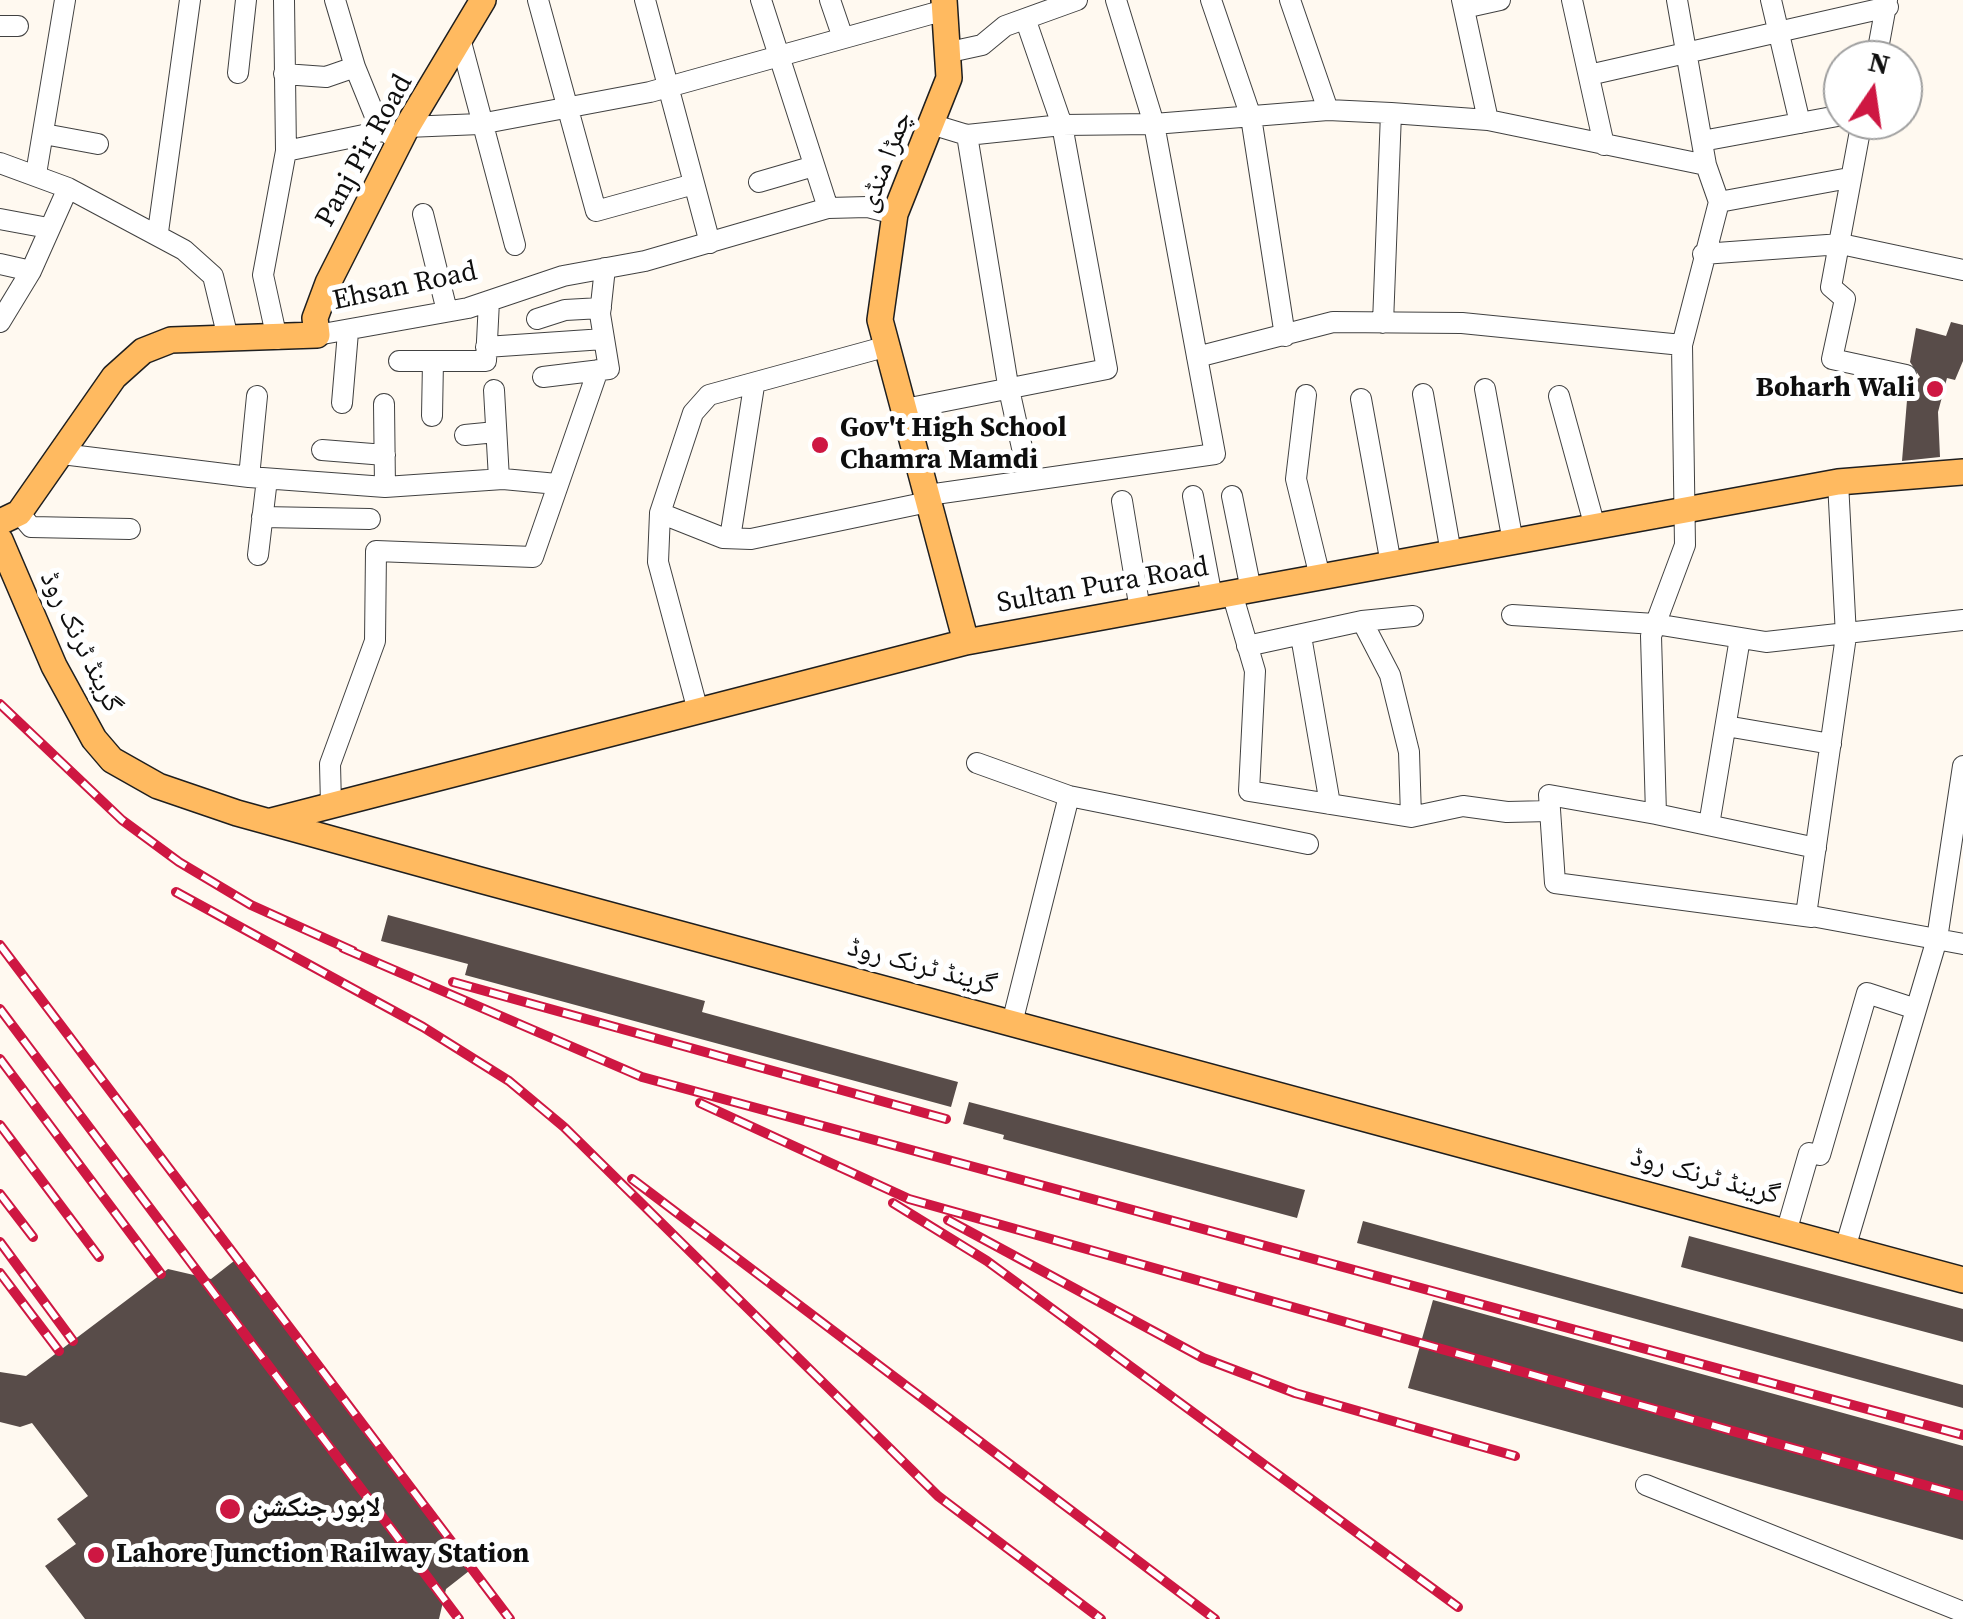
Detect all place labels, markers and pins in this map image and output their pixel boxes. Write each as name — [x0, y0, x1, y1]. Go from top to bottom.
place label: Boharh Wali — [1755, 372, 1915, 406]
marker: Boharh Wali — [1924, 378, 1946, 400]
place label: Gov't High School Chamra Mamdi — [840, 412, 1067, 478]
marker: Gov't High School Chamra Mamdi — [809, 434, 831, 456]
place label: لاہور جنکشن — [252, 1492, 381, 1526]
marker: لاہور جنکشن — [217, 1496, 243, 1522]
place label: Lahore Junction Railway Station — [116, 1538, 529, 1572]
marker: Lahore Junction Railway Station — [85, 1544, 107, 1566]

